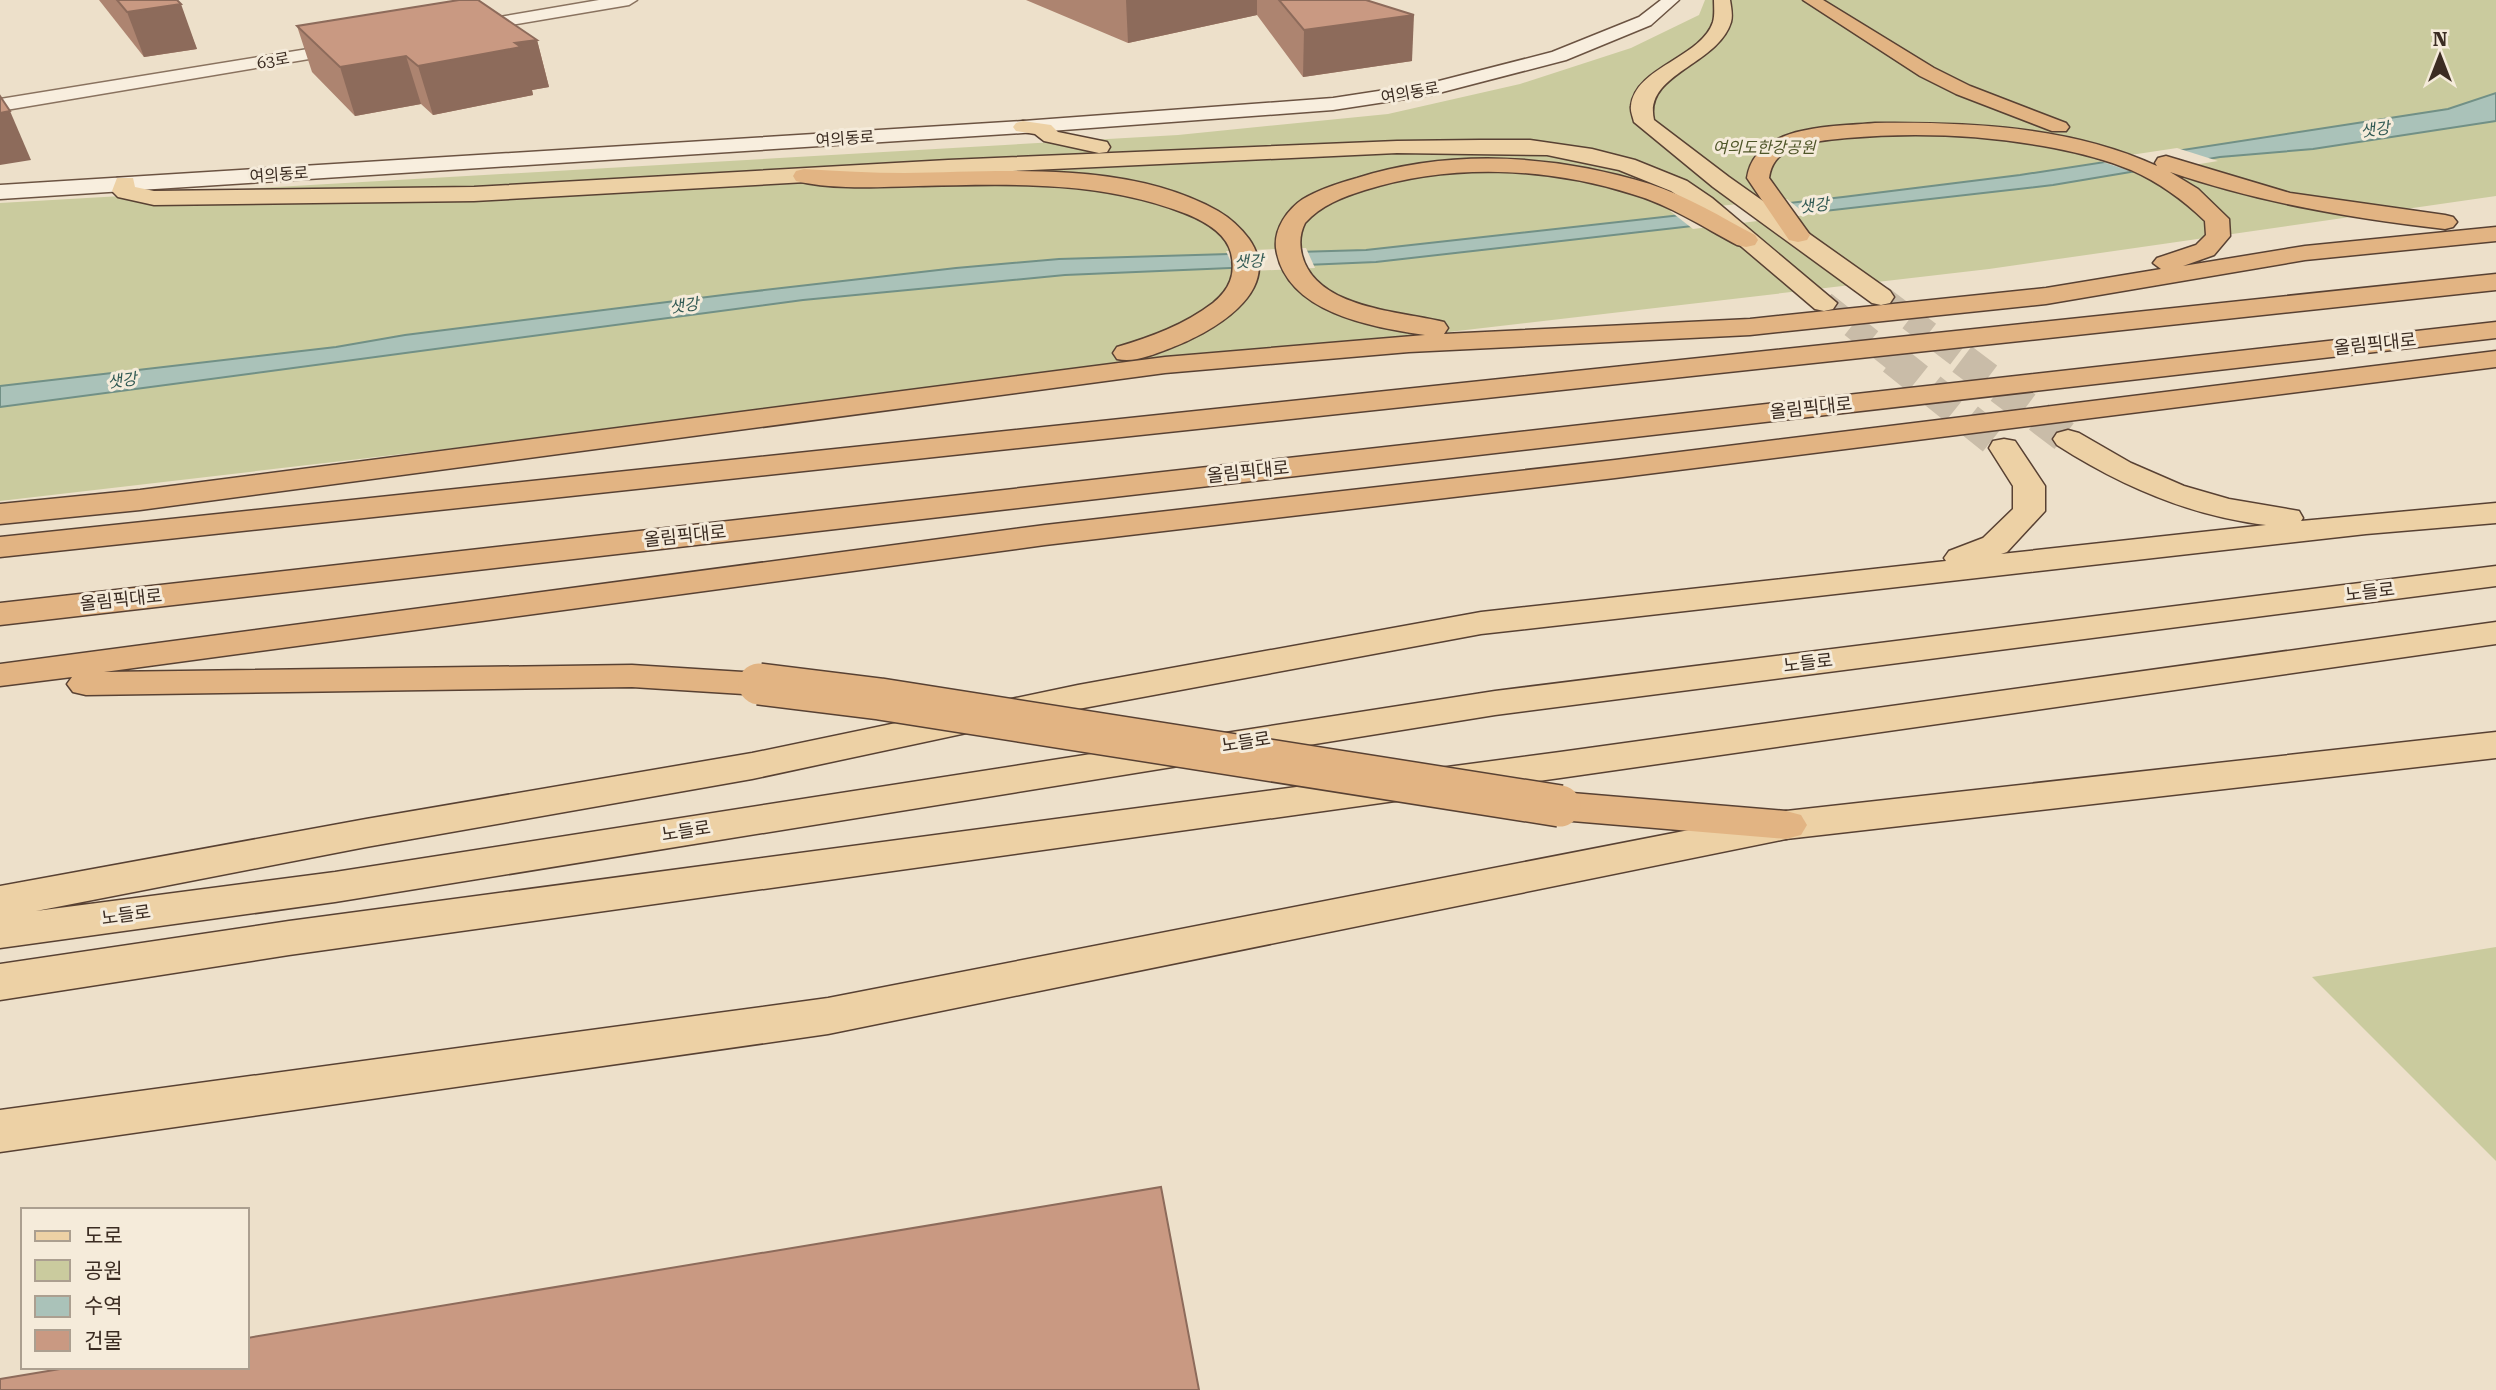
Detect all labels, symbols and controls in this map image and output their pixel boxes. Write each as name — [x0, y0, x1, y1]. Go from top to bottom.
north arrow — [2405, 21, 2475, 91]
text: N — [2433, 28, 2448, 51]
street label: 63로 — [255, 48, 291, 73]
street label: 여의동로 — [1379, 78, 1441, 107]
water label: 샛강 — [2359, 118, 2393, 141]
street label: 여의동로 — [815, 127, 875, 150]
park label: 여의도한강공원 — [1712, 138, 1817, 157]
street label: 여의동로 — [249, 163, 309, 186]
water label: 샛강 — [1798, 194, 1832, 217]
water label: 샛강 — [1234, 251, 1266, 272]
water label: 샛강 — [668, 294, 702, 317]
street label: 올림픽대로 — [2333, 329, 2417, 358]
water label: 샛강 — [106, 369, 140, 392]
street label: 올림픽대로 — [1769, 393, 1853, 422]
street label: 올림픽대로 — [1206, 457, 1290, 486]
street label: 올림픽대로 — [643, 521, 727, 550]
street label: 노들로 — [2344, 578, 2396, 605]
street label: 올림픽대로 — [79, 585, 163, 614]
street label: 노들로 — [1782, 649, 1834, 676]
street label: 노들로 — [1220, 727, 1272, 756]
street label: 노들로 — [660, 816, 712, 845]
street label: 노들로 — [100, 901, 152, 928]
legend — [21, 1208, 248, 1369]
text: 도로 — [84, 1224, 123, 1248]
text: 공원 — [84, 1259, 123, 1283]
text: 수역 — [84, 1294, 123, 1318]
text: 건물 — [84, 1329, 123, 1353]

